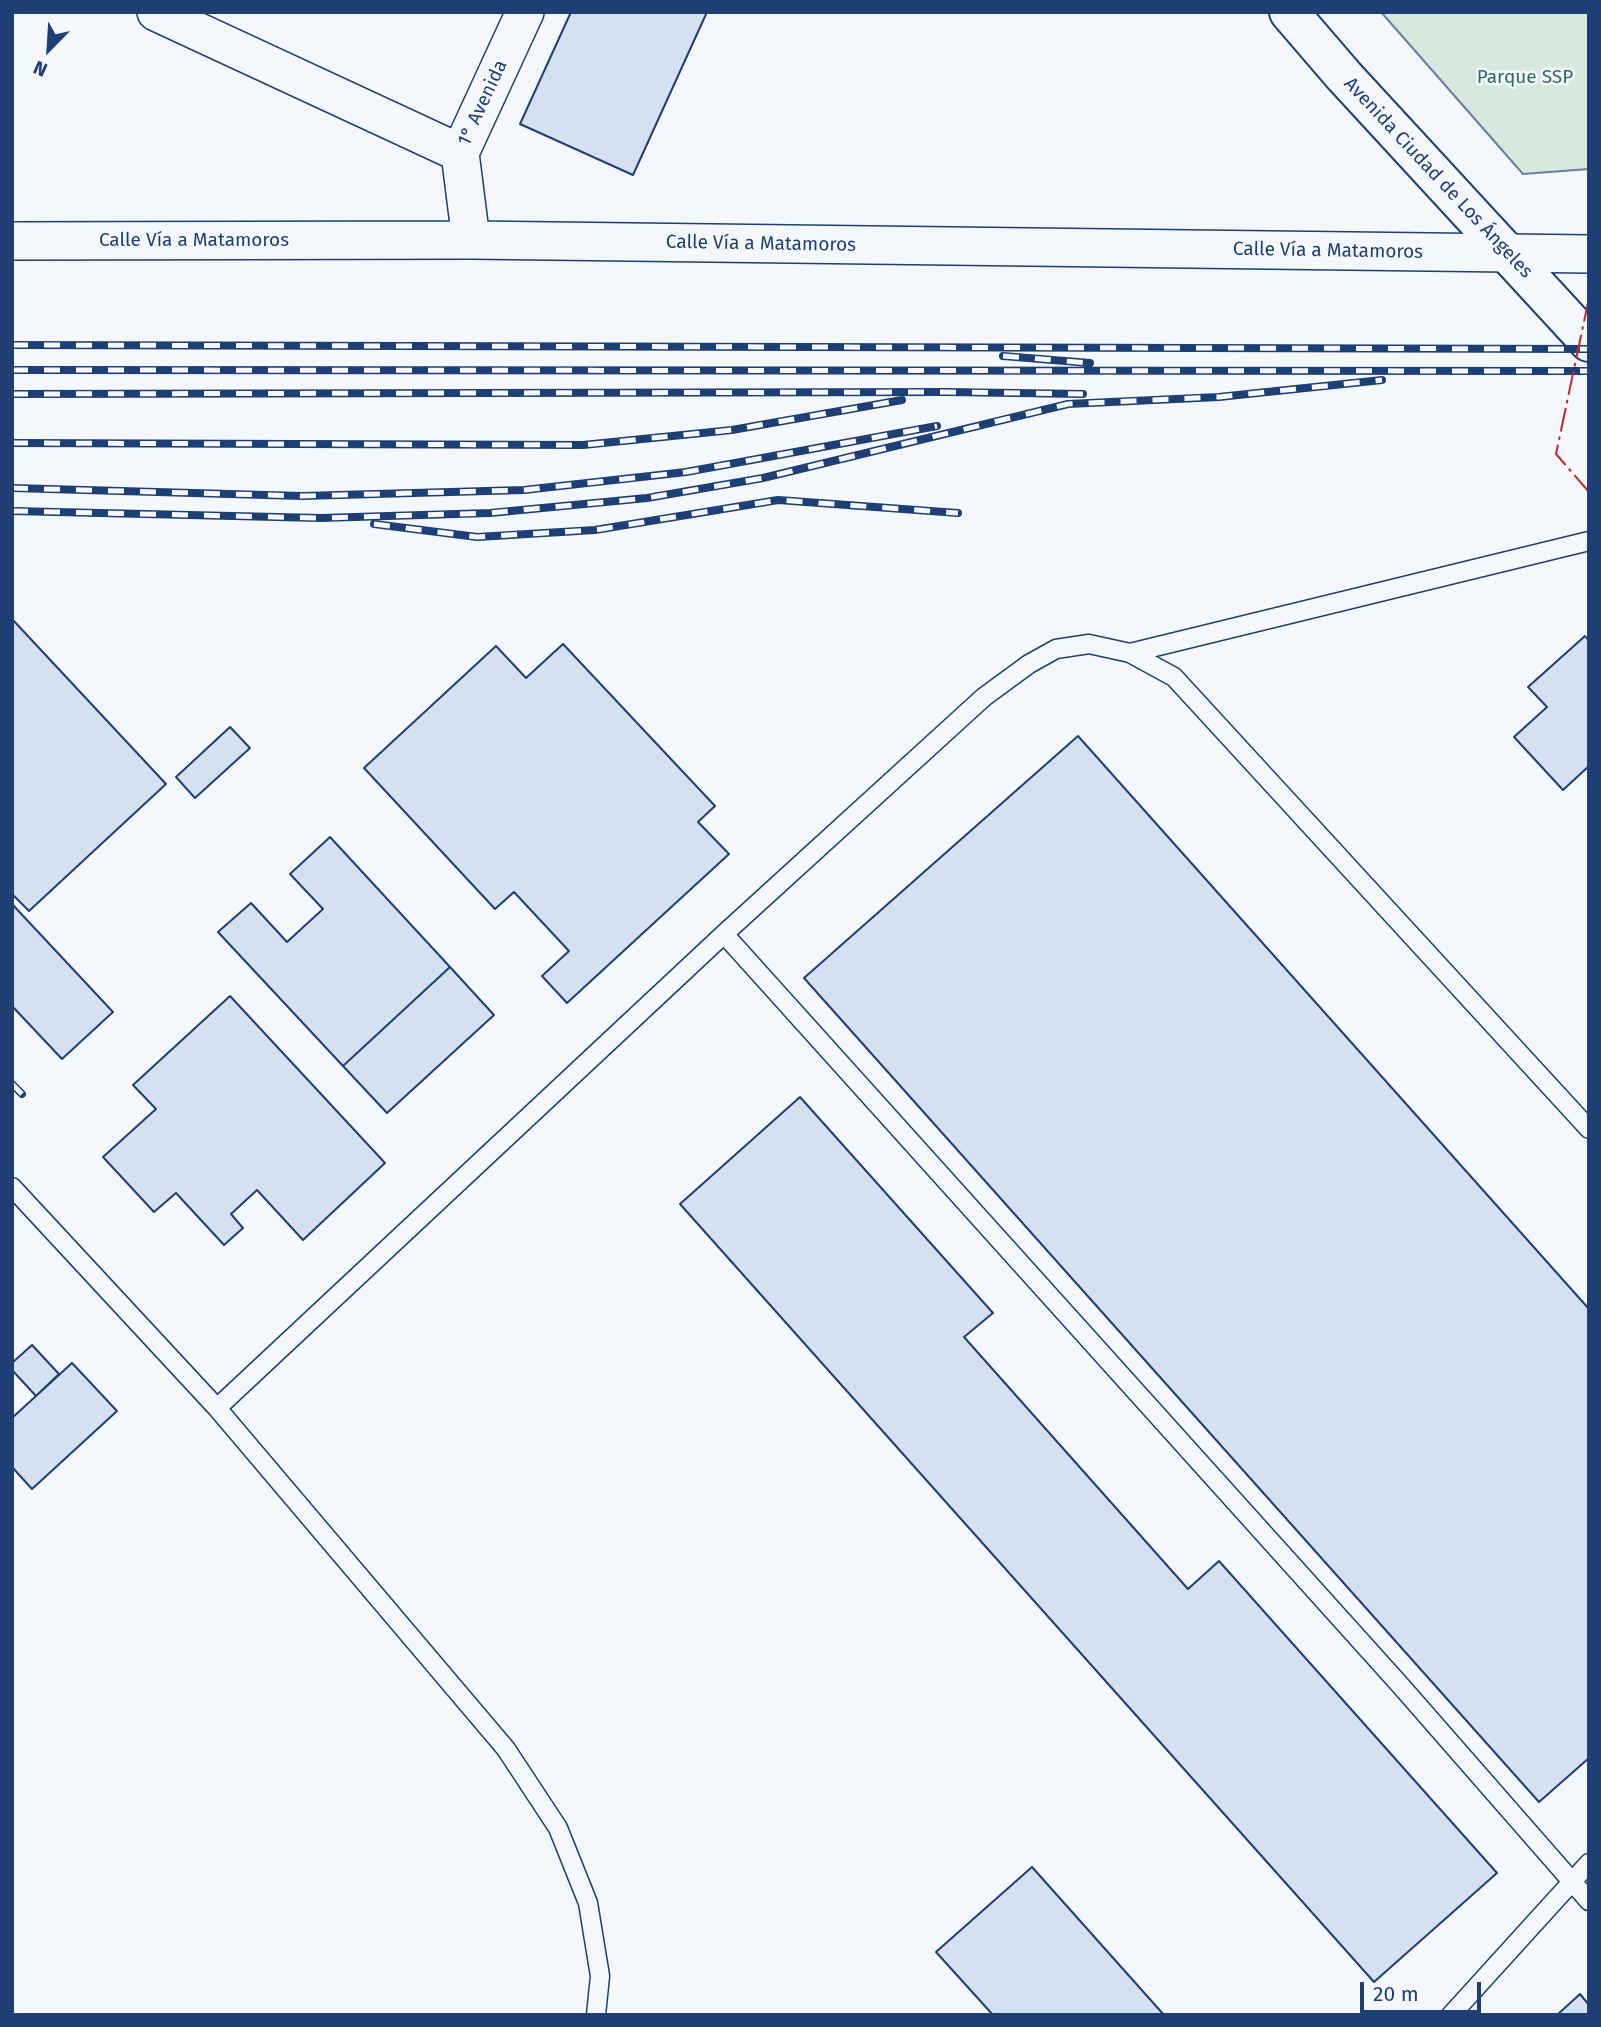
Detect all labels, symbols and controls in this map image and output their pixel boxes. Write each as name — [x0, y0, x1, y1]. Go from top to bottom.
north arrow — [14, 14, 84, 84]
text: N — [30, 56, 51, 82]
street label: 1° Avenida — [453, 57, 513, 149]
park label: Parque SSP — [1477, 67, 1573, 89]
street label: Avenida Ciudad de Los Ángeles — [1339, 73, 1537, 283]
street label: Calle Vía a Matamoros — [99, 230, 289, 252]
street label: Calle Vía a Matamoros — [666, 231, 856, 257]
street label: Calle Vía a Matamoros — [1233, 238, 1423, 264]
scale bar — [1363, 1968, 1484, 2012]
text: 20 m — [1373, 1981, 1419, 2007]

